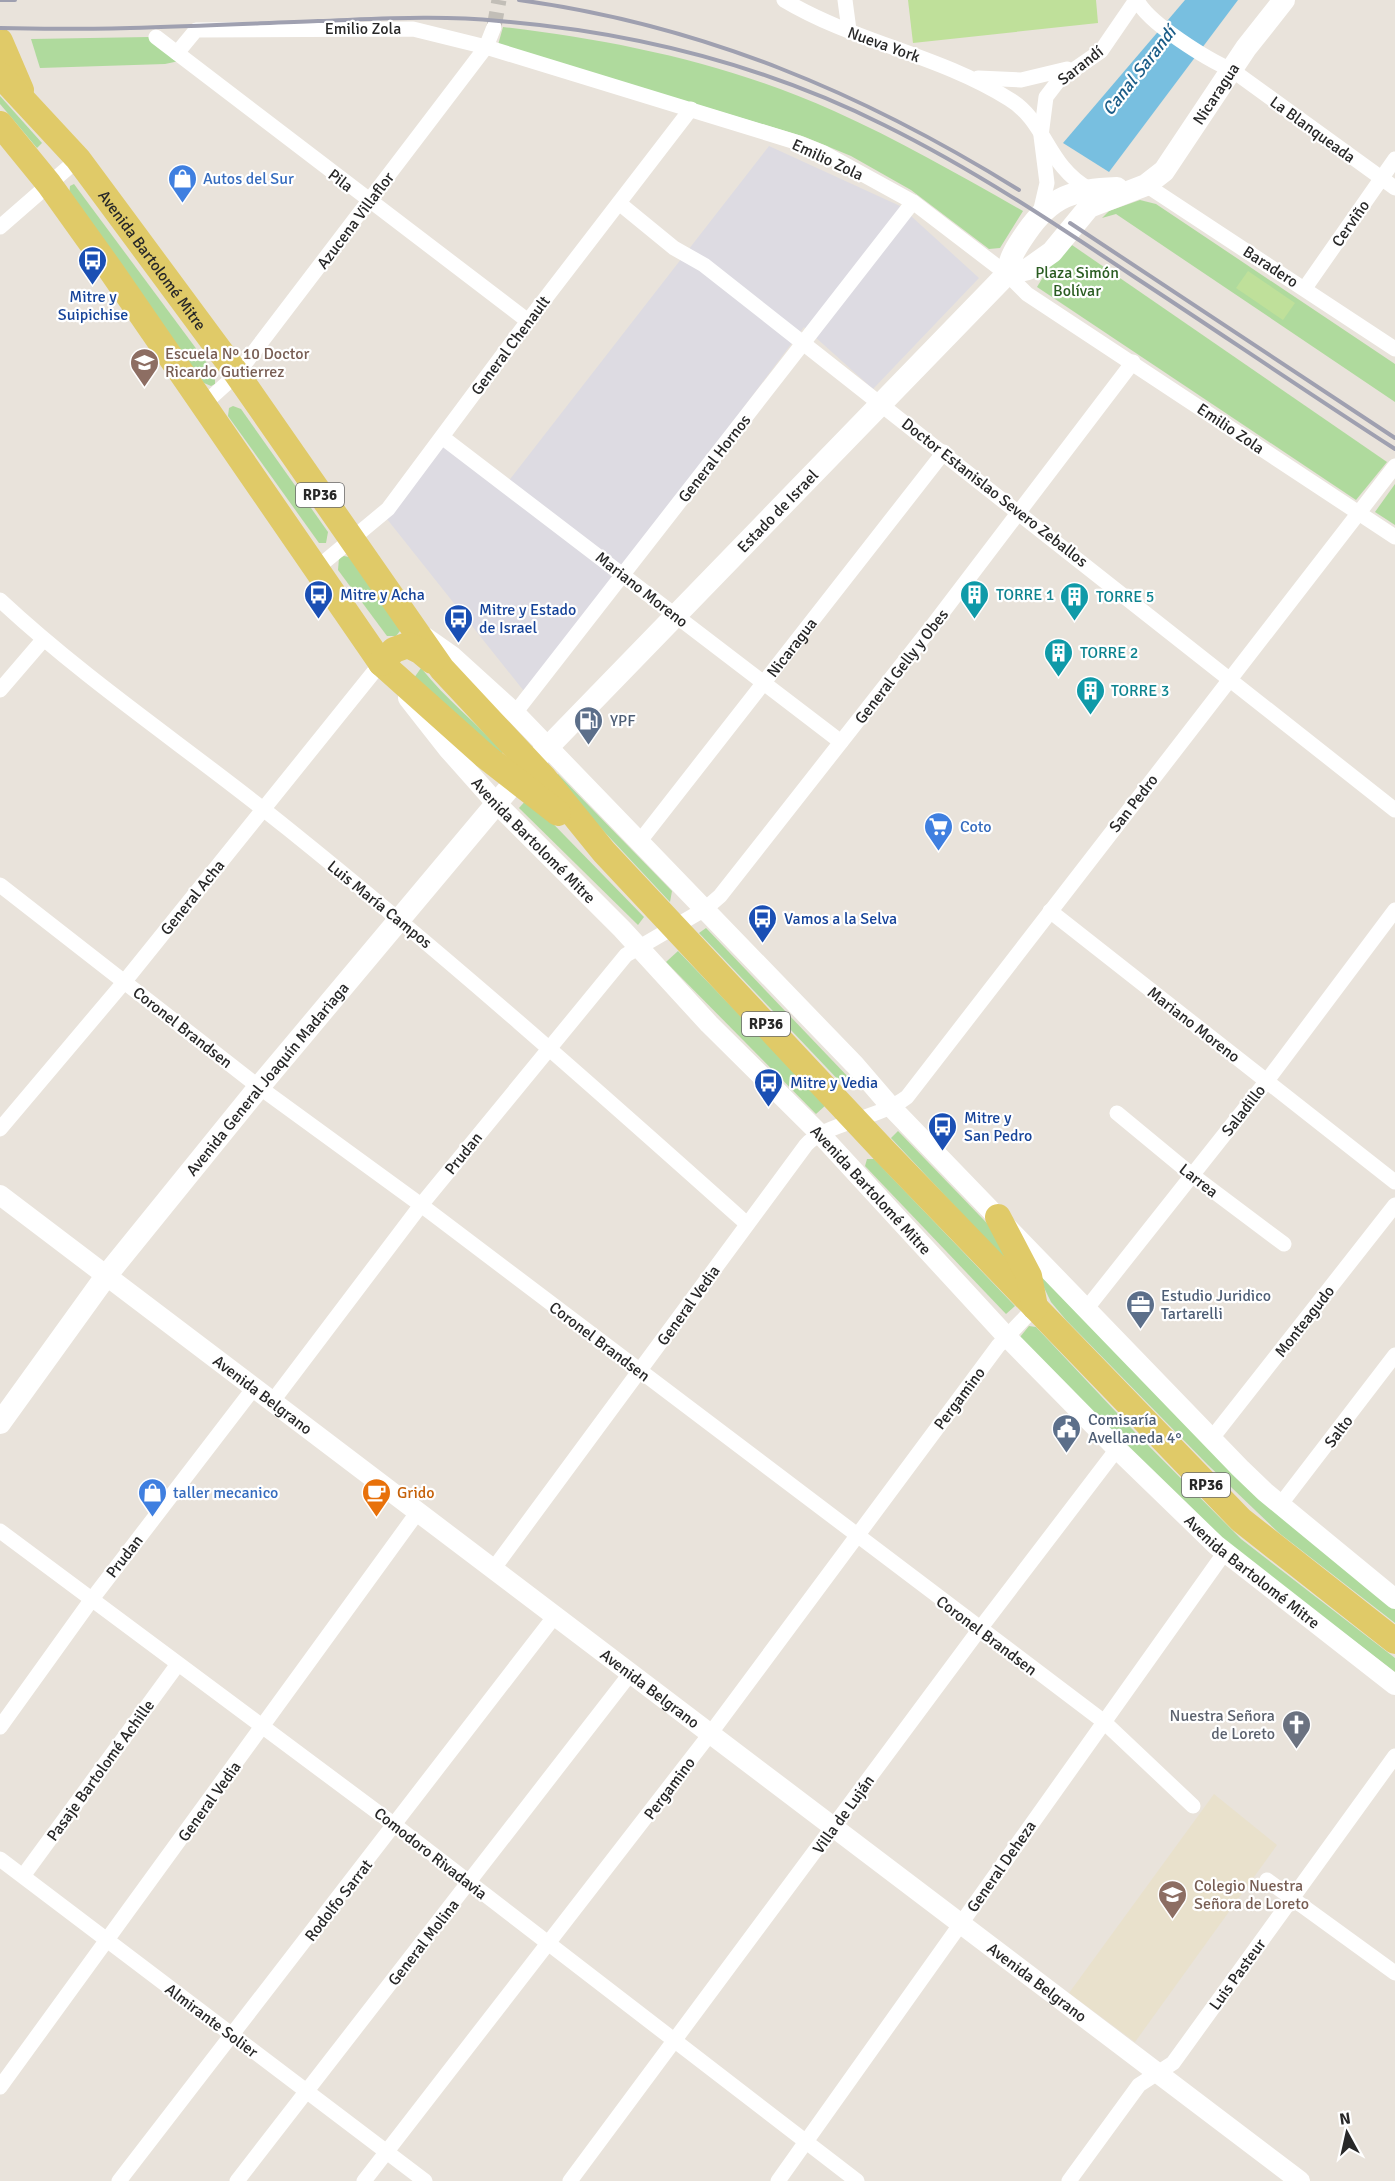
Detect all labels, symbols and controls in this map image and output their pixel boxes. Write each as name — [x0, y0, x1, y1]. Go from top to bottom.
street label: Emilio Zola — [325, 19, 401, 39]
water label: Canal Sarandí — [1097, 20, 1183, 120]
street label: Nueva York — [845, 23, 923, 67]
street label: Sarandí — [1054, 41, 1108, 90]
street label: Nicaragua — [1189, 59, 1244, 129]
street label: La Blanqueada — [1266, 92, 1359, 168]
street label: Emilio Zola — [789, 135, 867, 185]
shop icon: Autos del Sur — [166, 162, 198, 204]
street label: Pila — [324, 165, 357, 197]
street label: Azucena Villaflor — [313, 168, 399, 273]
place label: Autos del Sur — [203, 169, 294, 189]
street label: Avenida Bartolomé Mitre — [93, 186, 210, 334]
street label: Cerviño — [1328, 196, 1374, 251]
street label: Baradero — [1239, 242, 1302, 292]
bus stop icon: Mitre y Suipichise — [77, 244, 109, 286]
park label: Plaza Simón Bolívar — [1035, 263, 1119, 301]
place label: Mitre y Suipichise — [58, 287, 128, 325]
street label: General Chenault — [467, 292, 555, 399]
place label: Escuela Nº 10 Doctor Ricardo Gutierrez — [165, 344, 309, 382]
school or university icon: Escuela Nº 10 Doctor Ricardo Gutierrez — [128, 346, 160, 388]
street label: Emilio Zola — [1193, 399, 1268, 459]
street label: General Hornos — [674, 411, 755, 507]
street label: Doctor Estanislao Severo Zeballos — [897, 414, 1091, 572]
street label: Estado de Israel — [733, 465, 823, 557]
road number: RP36 — [296, 483, 344, 507]
street label: Mariano Moreno — [591, 547, 692, 632]
bus stop icon: Mitre y Acha — [303, 578, 335, 620]
building icon: TORRE 1 — [959, 578, 991, 620]
building icon: TORRE 5 — [1059, 580, 1091, 622]
place label: Mitre y Acha — [340, 585, 425, 605]
place label: TORRE 1 — [996, 585, 1054, 605]
place label: TORRE 5 — [1096, 587, 1154, 607]
place label: Mitre y Estado de Israel — [479, 600, 576, 638]
bus stop icon: Mitre y Estado de Israel — [442, 602, 474, 644]
street label: General Gelly y Obes — [851, 605, 953, 728]
street label: Nicaragua — [763, 614, 822, 682]
building icon: TORRE 2 — [1043, 636, 1075, 678]
place label: TORRE 2 — [1080, 643, 1138, 663]
building icon: TORRE 3 — [1074, 674, 1106, 716]
place label: TORRE 3 — [1111, 681, 1169, 701]
fuel station icon: YPF — [573, 704, 605, 746]
place label: YPF — [610, 711, 635, 731]
street label: San Pedro — [1105, 771, 1163, 837]
street label: Avenida Bartolomé Mitre — [467, 773, 600, 908]
supermarket icon: Coto — [923, 810, 955, 852]
place label: Coto — [960, 817, 992, 837]
street label: General Acha — [156, 856, 229, 939]
street label: Luis María Campos — [323, 856, 436, 953]
bus stop icon: Vamos a la Selva — [747, 902, 779, 944]
place label: Vamos a la Selva — [784, 909, 897, 929]
street label: Avenida General Joaquín Madariaga — [182, 978, 354, 1180]
street label: Mariano Moreno — [1143, 982, 1244, 1067]
street label: Coronel Brandsen — [129, 983, 236, 1073]
road number: RP36 — [742, 1012, 790, 1036]
bus stop icon: Mitre y Vedia — [753, 1066, 785, 1108]
place label: Mitre y Vedia — [790, 1073, 878, 1093]
street label: Saladillo — [1217, 1081, 1270, 1140]
place label: Mitre y San Pedro — [964, 1108, 1032, 1146]
bus stop icon: Mitre y San Pedro — [927, 1110, 959, 1152]
street label: Avenida Bartolomé Mitre — [806, 1121, 935, 1259]
street label: Prudan — [441, 1128, 487, 1179]
street label: Larrea — [1175, 1159, 1222, 1202]
street label: General Vedia — [653, 1262, 725, 1350]
street label: Monteagudo — [1271, 1282, 1339, 1361]
place label: Estudio Juridico Tartarelli — [1161, 1286, 1271, 1324]
office icon: Estudio Juridico Tartarelli — [1124, 1288, 1156, 1330]
street label: Coronel Brandsen — [545, 1297, 654, 1386]
street label: Avenida Belgrano — [209, 1351, 316, 1439]
street label: Pergamino — [930, 1363, 990, 1434]
place label: Comisaría Avellaneda 4° — [1088, 1410, 1181, 1448]
public building icon: Comisaría Avellaneda 4° — [1051, 1412, 1083, 1454]
street label: Salto — [1320, 1412, 1357, 1452]
road number: RP36 — [1182, 1473, 1230, 1497]
shop icon: taller mecanico — [136, 1476, 168, 1518]
cafe icon: Grido — [360, 1476, 392, 1518]
place label: taller mecanico — [173, 1483, 278, 1503]
place label: Grido — [397, 1483, 435, 1503]
street label: Avenida Bartolomé Mitre — [1180, 1511, 1323, 1633]
street label: Prudan — [102, 1531, 148, 1582]
street label: Coronel Brandsen — [932, 1591, 1041, 1680]
street label: Avenida Belgrano — [596, 1645, 703, 1733]
street label: Pasaje Bartolomé Achille — [43, 1696, 159, 1845]
place label: Nuestra Señora de Loreto — [1170, 1706, 1275, 1744]
church icon: Nuestra Señora de Loreto — [1280, 1708, 1312, 1750]
street label: Pergamino — [640, 1753, 700, 1824]
street label: General Vedia — [174, 1758, 246, 1846]
street label: Villa de Luján — [809, 1771, 879, 1858]
street label: Comodoro Rivadavia — [370, 1803, 491, 1904]
street label: General Deheza — [963, 1817, 1041, 1916]
street label: Rodolfo Sarrat — [301, 1855, 377, 1946]
place label: Colegio Nuestra Señora de Loreto — [1194, 1876, 1309, 1914]
school or university icon: Colegio Nuestra Señora de Loreto — [1157, 1878, 1189, 1920]
street label: General Molina — [384, 1895, 464, 1990]
street label: Luis Pasteur — [1205, 1935, 1270, 2014]
street label: Avenida Belgrano — [983, 1939, 1090, 2027]
street label: Almirante Solier — [161, 1979, 262, 2062]
north arrow — [1317, 2103, 1377, 2163]
text: N — [1338, 2108, 1352, 2130]

